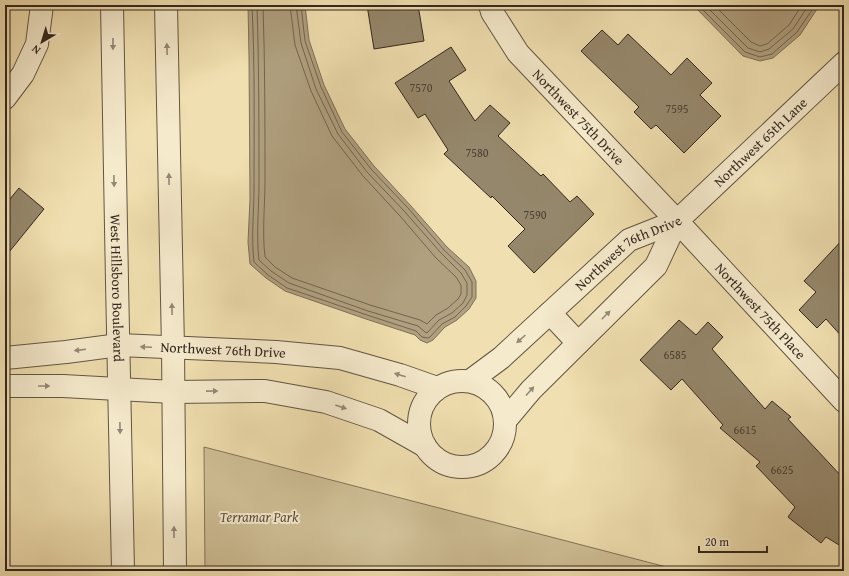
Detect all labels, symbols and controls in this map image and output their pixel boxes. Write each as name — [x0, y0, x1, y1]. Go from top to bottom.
north arrow — [22, 22, 62, 62]
one-way arrow — [110, 38, 116, 51]
text: N — [28, 41, 44, 58]
one-way arrow — [164, 42, 170, 55]
street label: Northwest 75th Drive — [528, 65, 629, 170]
house number: 7570 — [409, 79, 433, 96]
street label: Northwest 65th Lane — [709, 93, 812, 191]
house number: 7595 — [665, 100, 689, 117]
house number: 7580 — [465, 144, 489, 161]
one-way arrow — [166, 173, 173, 185]
one-way arrow — [111, 175, 118, 187]
house number: 7590 — [523, 206, 547, 223]
street label: Northwest 76th Drive — [570, 211, 687, 295]
street label: West Hillsboro Boulevard — [105, 214, 129, 363]
street label: Northwest 75th Place — [711, 258, 811, 364]
one-way arrow — [169, 302, 175, 315]
one-way arrow — [601, 310, 611, 320]
one-way arrow — [517, 334, 526, 343]
street label: Northwest 76th Drive — [160, 337, 287, 363]
one-way arrow — [140, 343, 152, 350]
house number: 6585 — [663, 346, 687, 363]
one-way arrow — [74, 347, 86, 353]
one-way arrow — [394, 372, 406, 378]
one-way arrow — [38, 383, 51, 389]
one-way arrow — [526, 386, 535, 396]
one-way arrow — [206, 388, 219, 394]
one-way arrow — [335, 404, 347, 410]
house number: 6615 — [733, 421, 757, 438]
one-way arrow — [117, 422, 124, 434]
house number: 6625 — [770, 461, 794, 478]
park label: Terramar Park — [220, 507, 299, 527]
one-way arrow — [171, 525, 177, 538]
scale bar — [699, 528, 767, 554]
text: 20 m — [705, 533, 729, 550]

